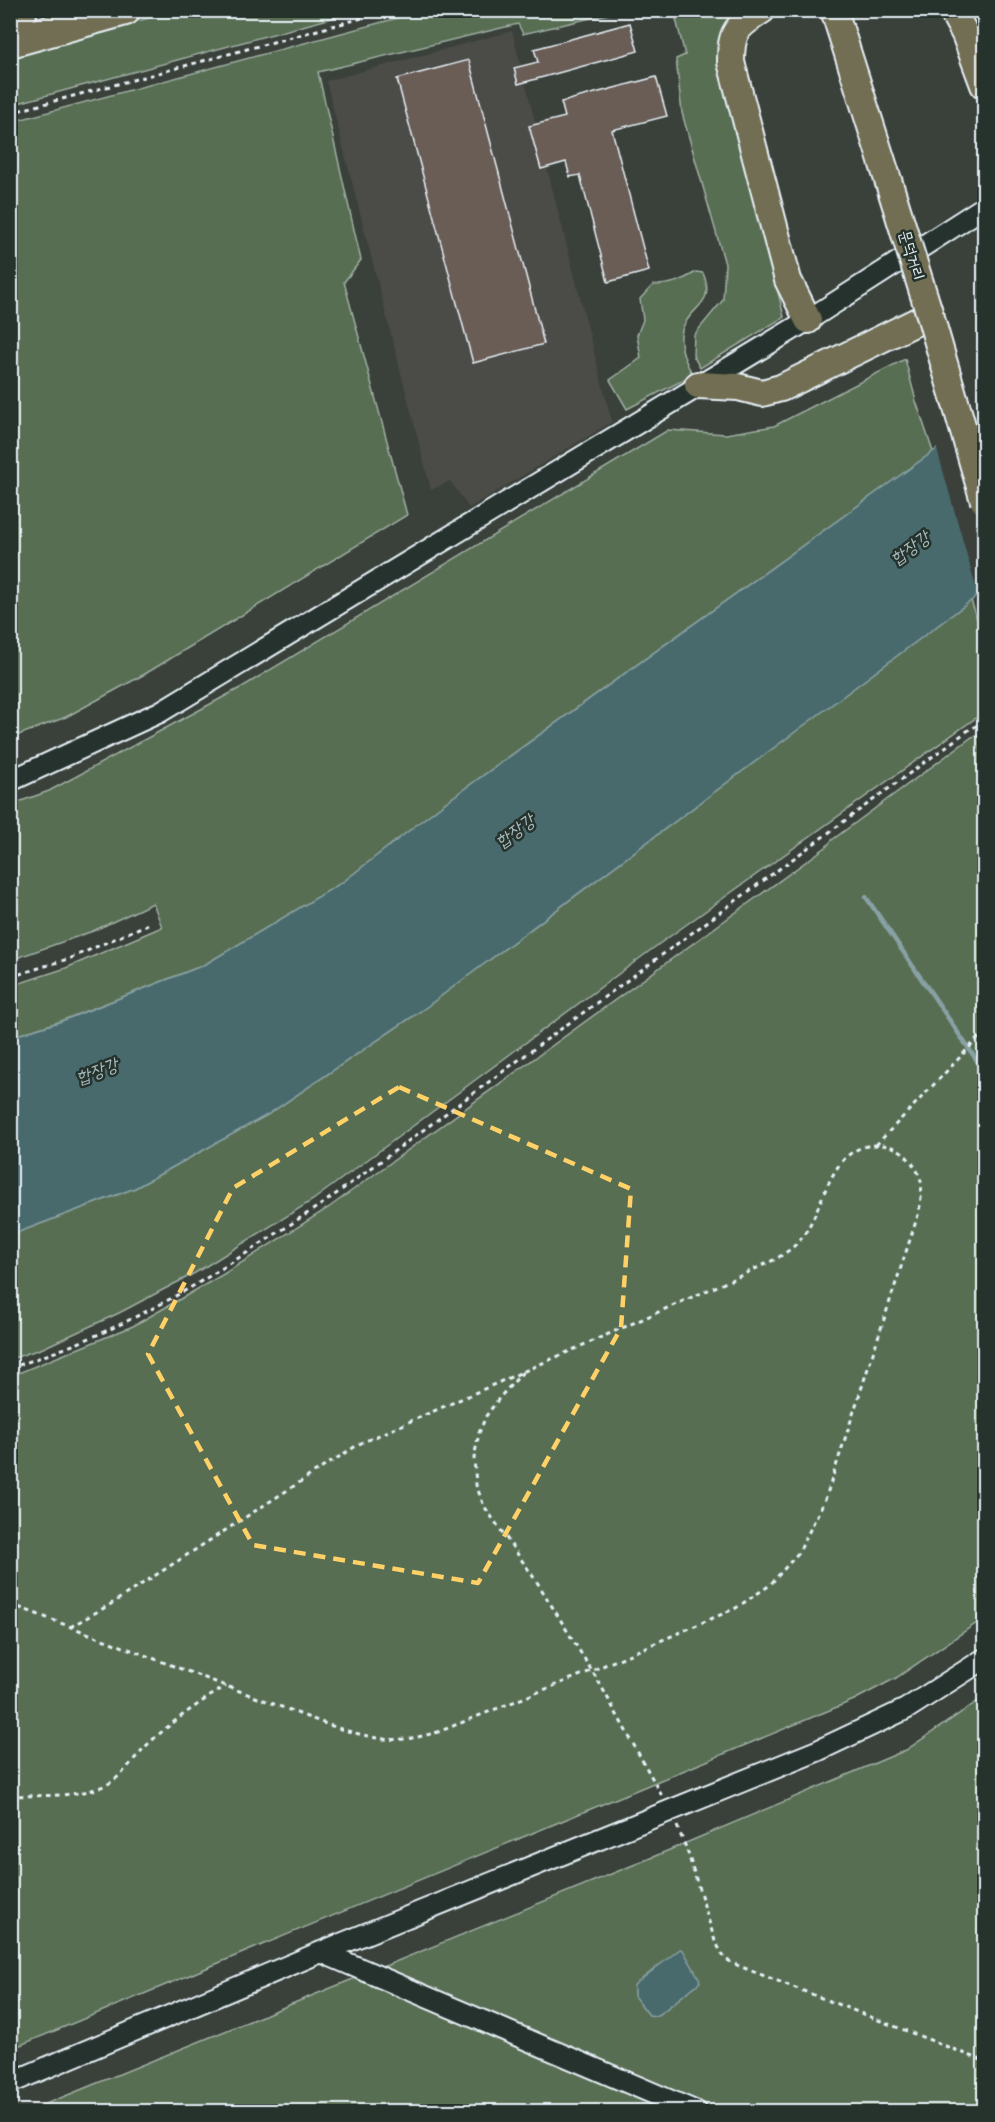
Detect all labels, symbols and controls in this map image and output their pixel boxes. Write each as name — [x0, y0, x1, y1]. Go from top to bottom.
street label: 문덕거리 — [894, 227, 930, 283]
water label: 합장강 — [885, 524, 937, 570]
water label: 합장강 — [490, 807, 542, 853]
water label: 합장강 — [72, 1051, 124, 1090]

